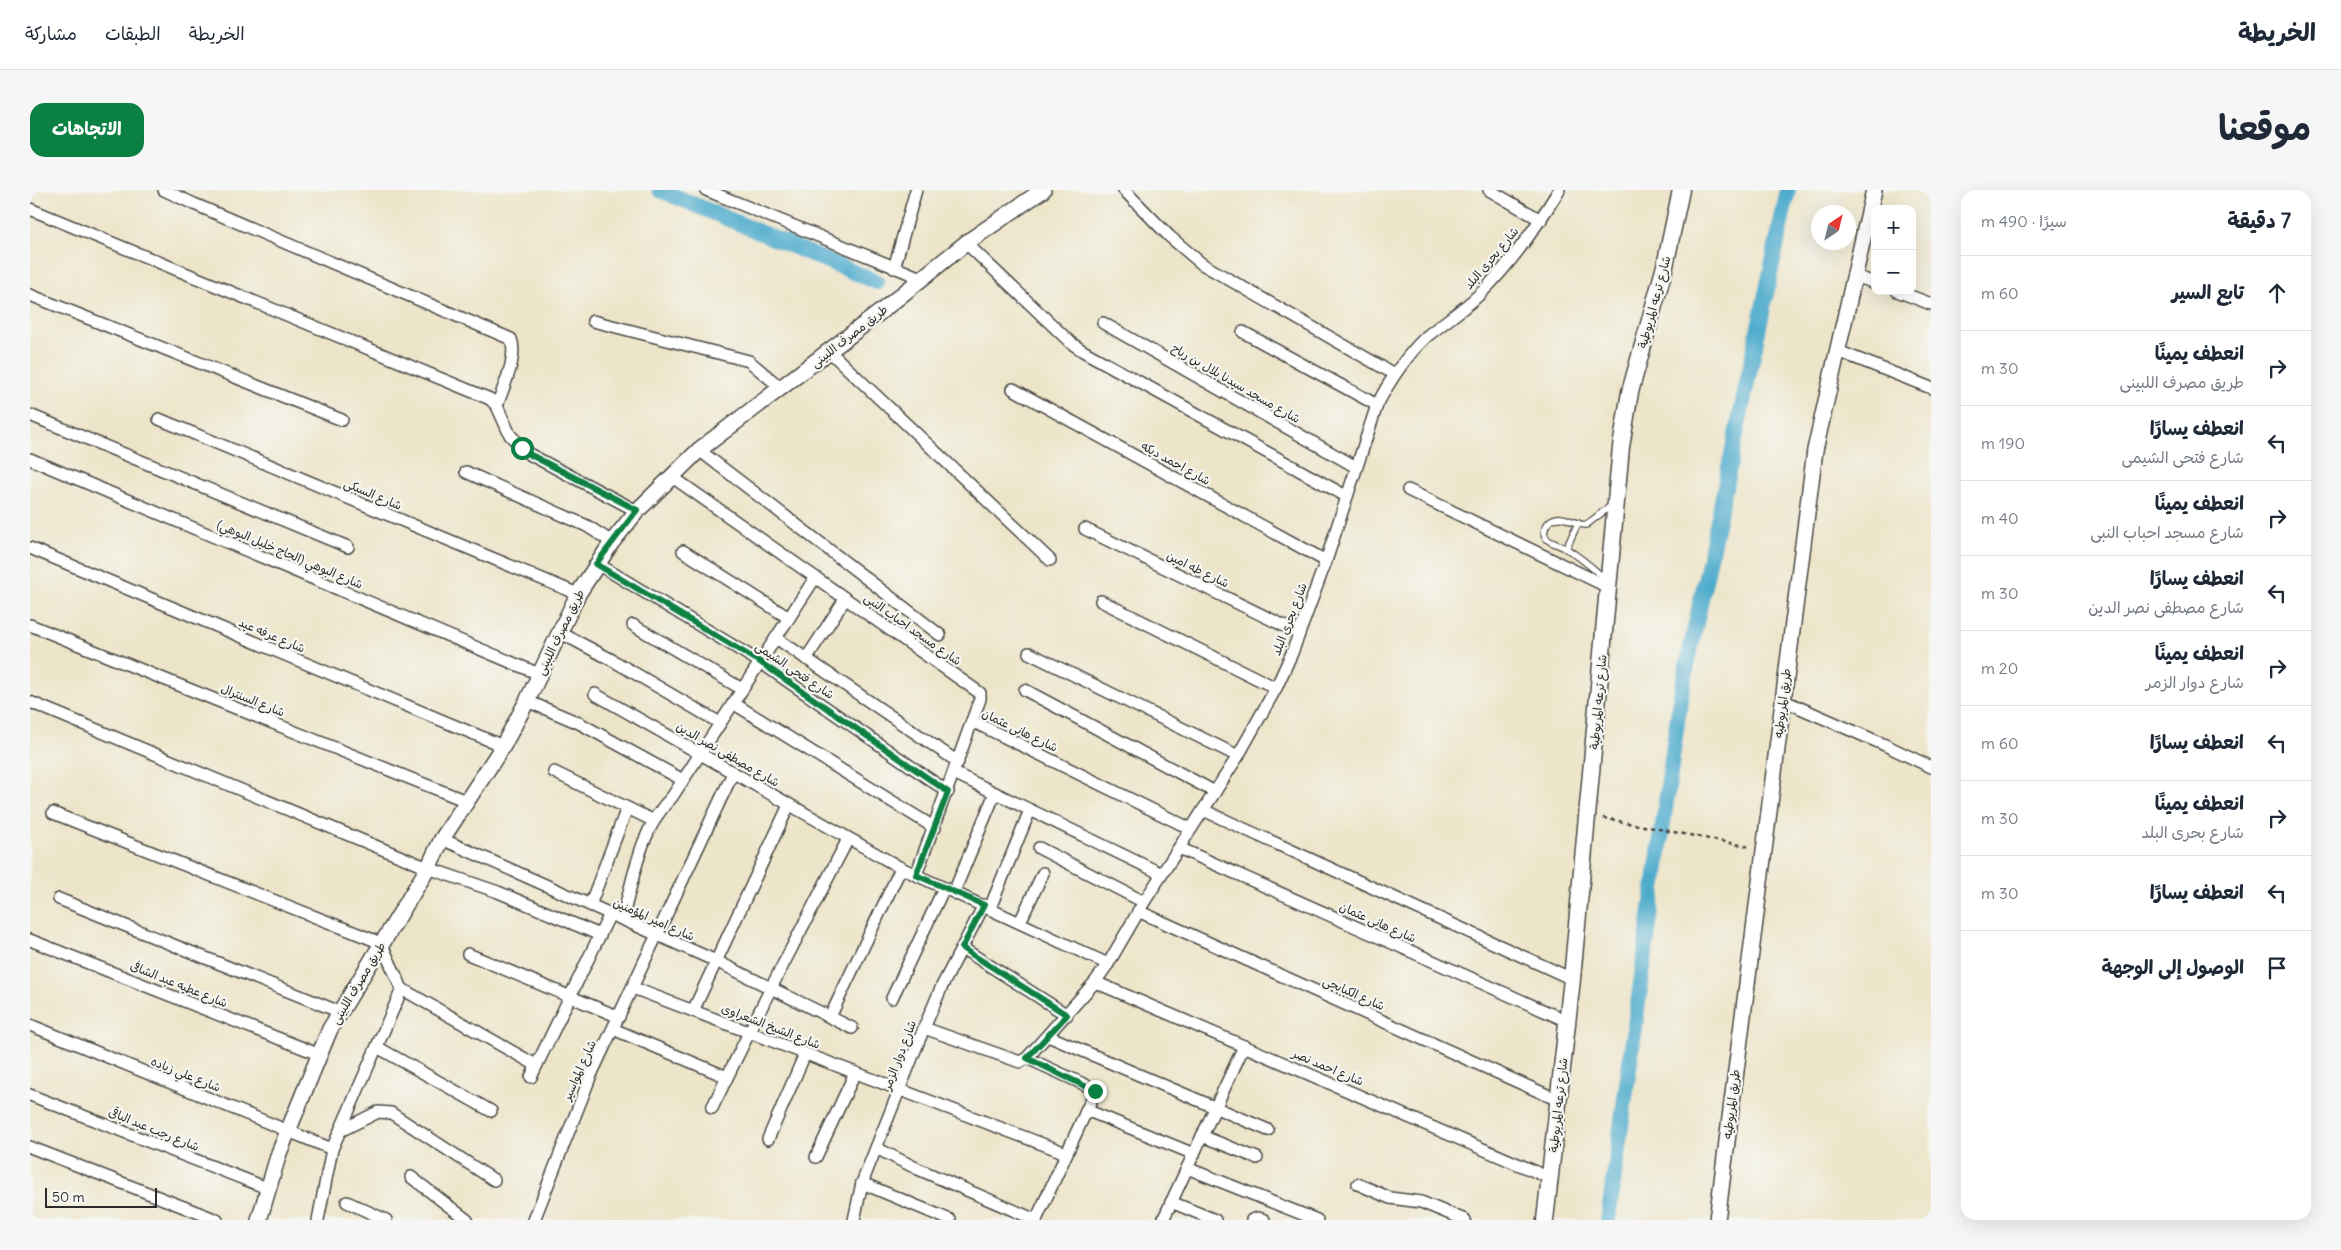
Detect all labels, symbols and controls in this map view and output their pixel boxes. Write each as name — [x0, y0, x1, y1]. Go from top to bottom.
text: الخريطة — [2238, 17, 2316, 47]
text: مشاركة — [25, 22, 77, 45]
text: الطبقات — [105, 22, 161, 45]
text: الخريطة — [189, 22, 245, 45]
button: الاتجاهات — [30, 103, 144, 157]
text: موقعنا — [2218, 105, 2311, 149]
north arrow — [1811, 205, 1856, 250]
map controls — [1871, 205, 1916, 295]
button: + — [1871, 205, 1916, 250]
text: 7 دقيقة — [2227, 207, 2291, 234]
text: سيرًا · 490 m — [1981, 211, 2067, 231]
street label: شارع بحرى البلد — [1461, 224, 1523, 294]
button: − — [1871, 250, 1916, 295]
street label: شارع ترعه المريوطية — [1634, 254, 1675, 350]
icon: ahead — [2263, 279, 2291, 307]
text: تابع السير — [2172, 280, 2244, 304]
text: 60 m — [1981, 283, 2019, 303]
street label: طريق مصرف اللبينى — [808, 301, 891, 371]
street label: شارع مسجد سيدنا بلال بن رباح — [1168, 340, 1303, 428]
text: انعطف يمينًا — [2155, 341, 2244, 365]
icon: right — [2263, 354, 2291, 382]
text: 30 m — [1981, 358, 2018, 378]
text: طريق مصرف اللبينى — [2120, 372, 2244, 392]
text: انعطف يسارًا — [2150, 416, 2244, 440]
icon: left — [2263, 429, 2291, 457]
text: 190 m — [1981, 433, 2025, 453]
route start — [511, 437, 534, 460]
street label: شارع احمد ديكه — [1138, 438, 1213, 490]
text: شارع فتحى الشيمى — [2122, 447, 2244, 467]
street label: شارع السبكى — [341, 475, 404, 515]
text: انعطف يمينًا — [2155, 491, 2244, 515]
icon: right — [2263, 504, 2291, 532]
text: 40 m — [1981, 508, 2019, 528]
street label: شارع البوهي (الحاج خليل البوهي) — [213, 516, 365, 595]
text: شارع مسجد احباب النبى — [2090, 522, 2244, 542]
street label: شارع طه امين — [1164, 547, 1232, 592]
text: انعطف يسارًا — [2150, 566, 2244, 590]
icon: left — [2263, 579, 2291, 607]
street label: شارع بحرى البلد — [1268, 580, 1312, 658]
text: 30 m — [1981, 583, 2018, 603]
street label: طريق مصرف اللبينى — [533, 587, 588, 678]
street label: شارع مسجد احباب النبى — [860, 590, 965, 670]
text: شارع مصطفى نصر الدين — [2088, 597, 2244, 617]
street label: شارع عرفه عيد — [236, 614, 307, 658]
street label: شارع فتحى الشيمى — [752, 638, 837, 704]
text: انعطف يمينًا — [2155, 641, 2244, 665]
street label: شارع ترعه المريوطية — [1586, 654, 1612, 750]
icon: right — [2263, 654, 2291, 682]
text: 20 m — [1981, 658, 2018, 678]
street label: طريق المريوطيه — [1770, 667, 1795, 739]
text: شارع دوار الزمر — [2146, 672, 2244, 692]
street label: شارع السنترال — [218, 680, 287, 721]
street label: شارع هانى عثمان — [979, 705, 1060, 757]
street label: شارع مصطفى نصر الدين — [673, 718, 782, 791]
icon: left — [2263, 729, 2291, 757]
text: انعطف يسارًا — [2150, 730, 2244, 754]
text: 60 m — [1981, 733, 2019, 753]
text: انعطف يمينًا — [2155, 791, 2244, 815]
icon: right — [2263, 804, 2291, 832]
text: 30 m — [1981, 808, 2018, 828]
text: شارع بحرى البلد — [2141, 822, 2244, 842]
icon: left — [2263, 879, 2291, 907]
text: انعطف يسارًا — [2150, 880, 2244, 904]
text: 30 m — [1981, 883, 2018, 903]
street label: شارع امير المؤمنين — [610, 894, 697, 945]
street label: شارع هانى عثمان — [1337, 898, 1419, 947]
street label: طريق مصرف اللبينى — [328, 939, 389, 1027]
icon: arrive — [2263, 954, 2291, 982]
text: الوصول إلى الوجهة — [2101, 955, 2244, 979]
street label: شارع عطيه عبد الشافى — [127, 958, 230, 1012]
street label: شارع الكبابجى — [1320, 973, 1387, 1015]
street label: شارع الشيخ الشعراوى — [719, 1000, 823, 1054]
street label: شارع دوار الزمر — [878, 1018, 921, 1094]
street label: شارع المواسير — [559, 1038, 601, 1104]
street label: شارع احمد نصر — [1288, 1045, 1366, 1091]
street label: شارع علي زياده — [147, 1053, 223, 1099]
street label: شارع ترعه المريوطية — [1546, 1057, 1572, 1153]
street label: طريق المريوطيه — [1719, 1068, 1744, 1140]
route end — [1084, 1080, 1107, 1103]
street label: شارع رجب عبد الباقى — [106, 1104, 202, 1156]
scale bar — [45, 1185, 158, 1208]
text: 50 m — [52, 1188, 85, 1206]

